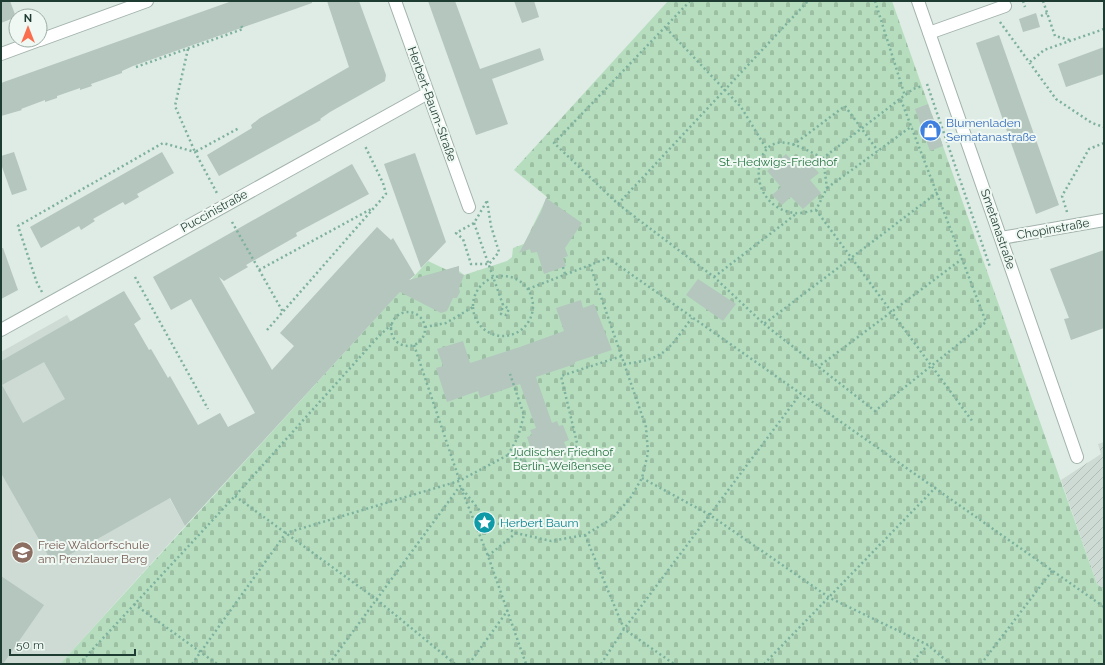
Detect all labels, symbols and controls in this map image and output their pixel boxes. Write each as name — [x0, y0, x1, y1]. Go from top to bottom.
north arrow — [8, 8, 48, 48]
text: N — [24, 12, 32, 25]
street label: Herbert-Baum-Straße — [405, 45, 459, 163]
place label: Blumenladen Sematanastraße — [946, 116, 1036, 144]
shop icon: Blumenladen Sematanastraße — [917, 117, 943, 143]
park label: St.-Hedwigs-Friedhof — [719, 155, 838, 169]
street label: Puccinistraße — [178, 187, 250, 235]
street label: Smetanastraße — [978, 187, 1018, 271]
street label: Chopinstraße — [1016, 216, 1090, 242]
park label: Jüdischer Friedhof Berlin-Weißensee — [511, 445, 614, 473]
place icon: Herbert Baum — [472, 510, 498, 536]
place label: Herbert Baum — [500, 516, 578, 530]
place label: Freie Waldorfschule am Prenzlauer Berg — [38, 538, 149, 566]
school or university icon: Freie Waldorfschule am Prenzlauer Berg — [10, 539, 36, 565]
scale bar — [10, 631, 135, 657]
text: 50 m — [16, 638, 44, 652]

